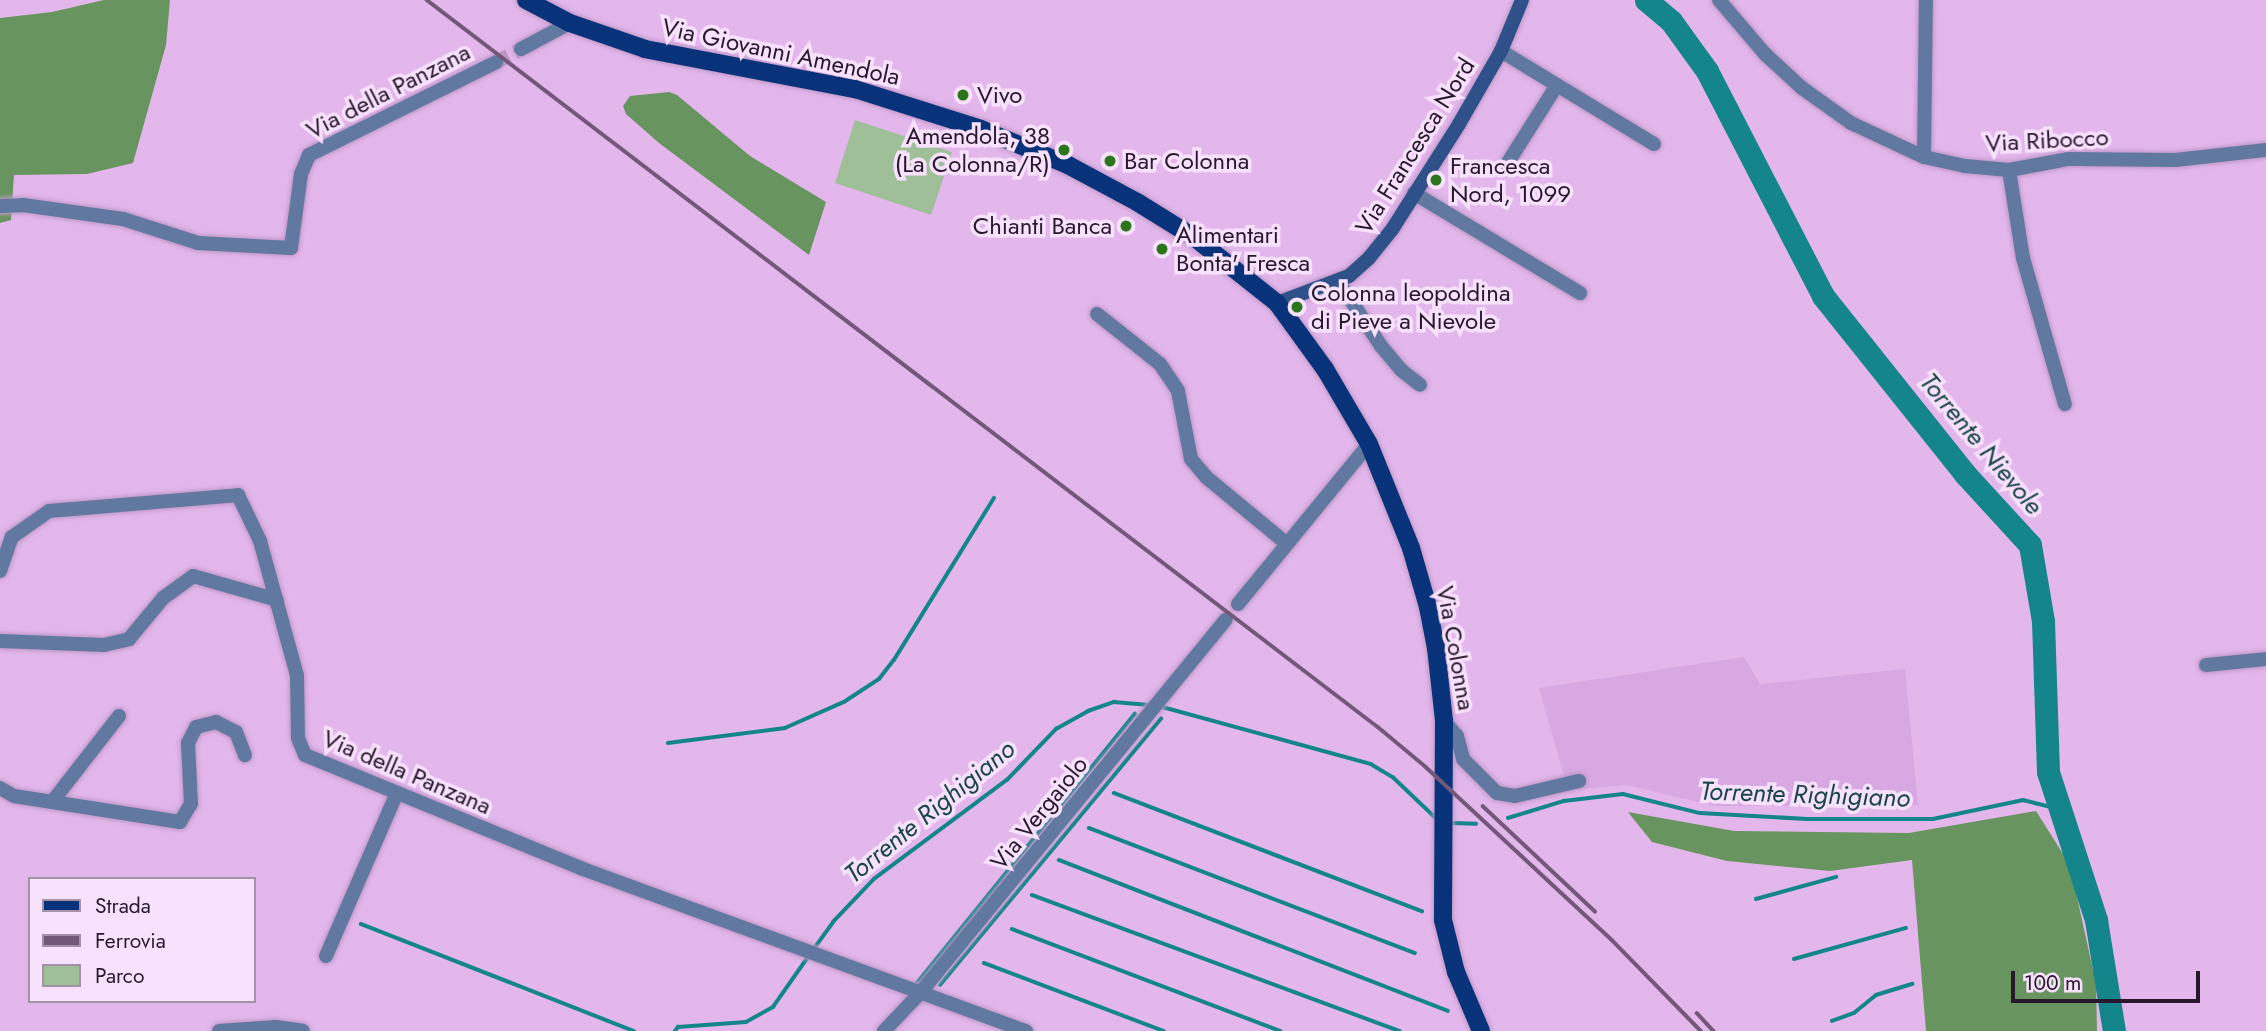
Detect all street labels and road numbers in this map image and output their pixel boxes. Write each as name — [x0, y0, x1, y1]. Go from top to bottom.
street label: Via Giovanni Amendola — [659, 13, 903, 91]
street label: Via della Panzana — [301, 37, 475, 145]
street label: Via Francesca Nord — [1349, 53, 1481, 239]
street label: Via Ribocco — [1985, 122, 2109, 158]
street label: Via Colonna — [1431, 584, 1481, 712]
street label: Via della Panzana — [319, 724, 495, 820]
street label: Via Vergaiolo — [984, 750, 1094, 876]

